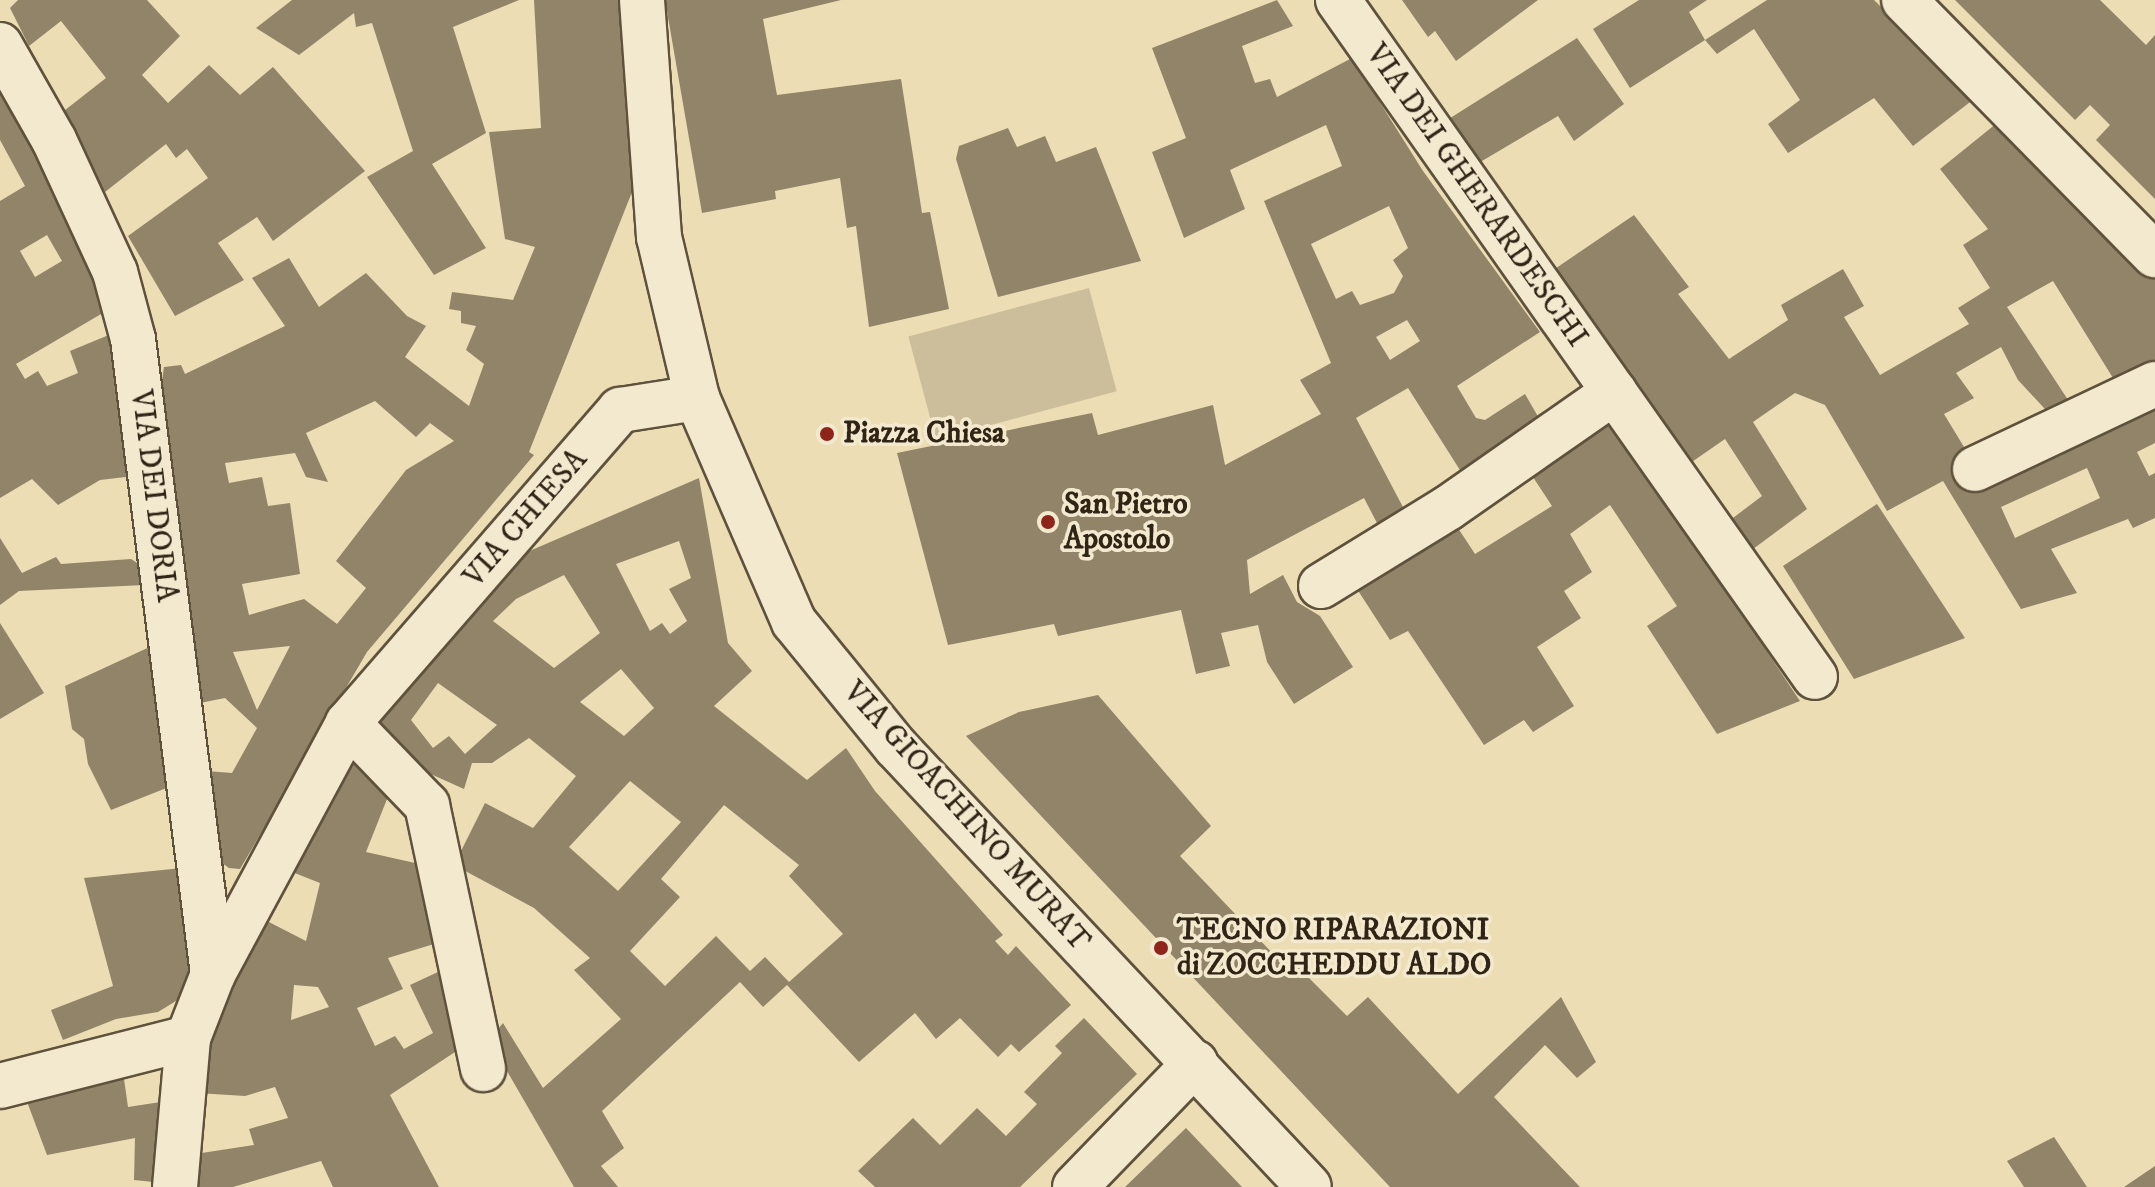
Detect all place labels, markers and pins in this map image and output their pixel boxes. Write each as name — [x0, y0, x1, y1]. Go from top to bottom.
place label: Piazza Chiesa — [843, 416, 1005, 452]
marker: Piazza Chiesa — [818, 425, 836, 443]
place label: San Pietro Apostolo — [1064, 487, 1188, 558]
marker: San Pietro Apostolo — [1039, 513, 1057, 531]
place label: TECNO RIPARAZIONI di ZOCCHEDDU ALDO — [1177, 913, 1491, 984]
marker: TECNO RIPARAZIONI di ZOCCHEDDU ALDO — [1152, 939, 1170, 957]

